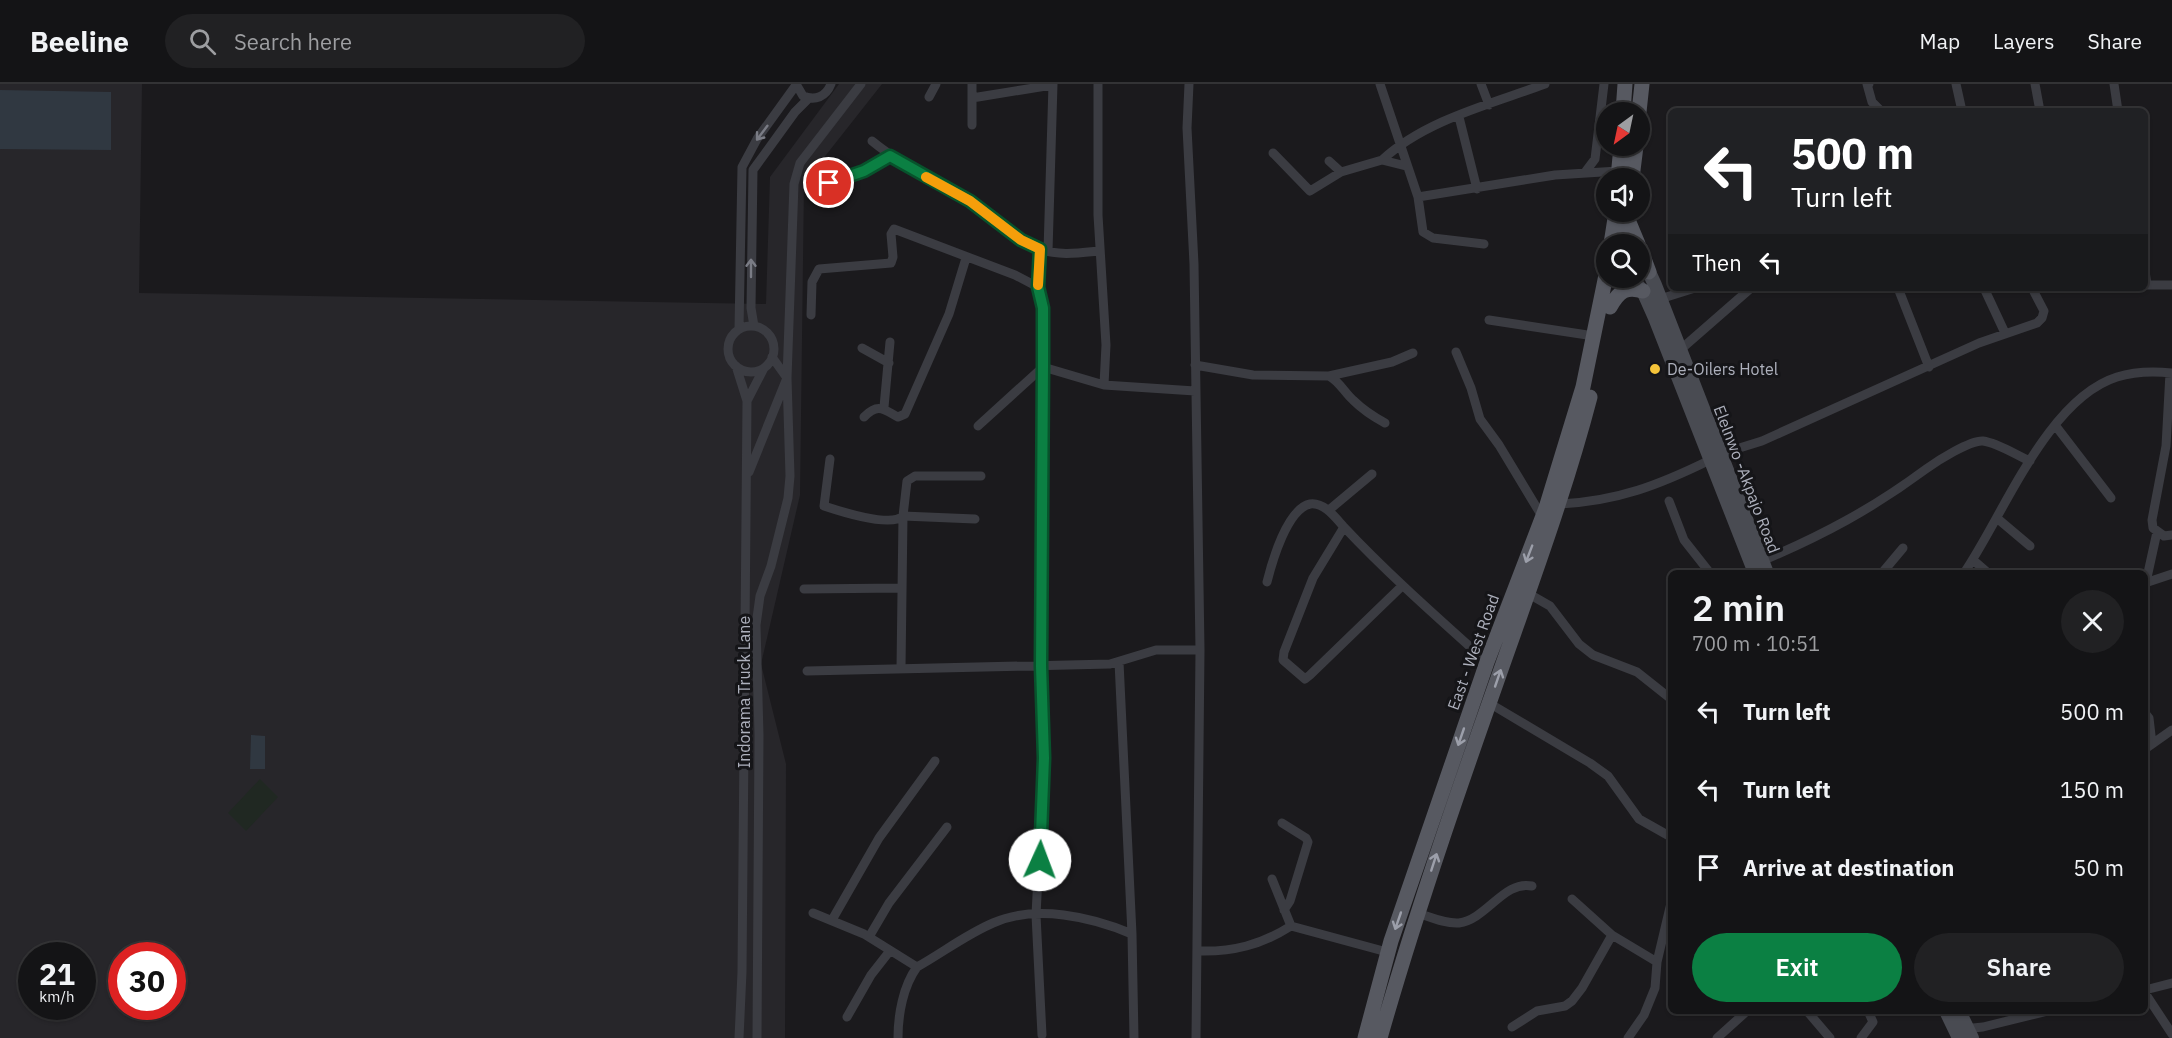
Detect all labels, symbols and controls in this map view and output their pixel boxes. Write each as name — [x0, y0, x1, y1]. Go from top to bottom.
search box — [165, 14, 585, 68]
text: Beeline — [30, 23, 129, 60]
icon: search — [186, 25, 219, 58]
text: Search here — [234, 27, 352, 56]
text: Map — [1920, 27, 1960, 55]
text: Layers — [1993, 27, 2055, 55]
text: Share — [2088, 27, 2142, 55]
north arrow — [1596, 102, 1650, 156]
map controls — [1596, 102, 1650, 288]
one-way arrow — [756, 125, 769, 141]
text: 500 m — [1791, 126, 1914, 181]
icon: left — [1692, 132, 1770, 210]
pin — [803, 157, 854, 208]
icon: arrive — [812, 166, 845, 199]
button: sound — [1596, 168, 1650, 222]
text: Turn left — [1791, 179, 1892, 214]
button: search — [1596, 234, 1650, 288]
icon: left — [1754, 246, 1787, 279]
text: Then — [1692, 248, 1742, 277]
one-way arrow — [745, 259, 757, 279]
place label: De-Oilers Hotel — [1667, 359, 1778, 379]
marker: De-Oilers Hotel — [1648, 362, 1662, 376]
street label: Elelnwo -Akpajo Road — [1710, 402, 1784, 556]
one-way arrow — [1523, 544, 1534, 563]
text: 2 min — [1692, 584, 1785, 631]
button: close — [2061, 590, 2124, 653]
street label: East - West Road — [1443, 591, 1503, 713]
street label: Indorama Truck Lane — [734, 616, 754, 768]
text: 700 m · 10:51 — [1692, 630, 1820, 657]
one-way arrow — [1494, 669, 1505, 687]
icon: left — [1692, 695, 1725, 728]
text: Turn left — [1743, 697, 1831, 726]
text: 500 m — [2060, 697, 2124, 726]
one-way arrow — [1455, 727, 1466, 746]
icon: left — [1692, 773, 1725, 806]
text: Turn left — [1743, 775, 1831, 804]
text: 150 m — [2060, 775, 2124, 804]
position arrow — [1008, 828, 1072, 892]
icon: arrive — [1692, 851, 1725, 884]
one-way arrow — [1430, 853, 1441, 872]
text: Arrive at destination — [1743, 853, 1954, 882]
text: 50 m — [2073, 853, 2124, 882]
one-way arrow — [1391, 911, 1402, 930]
button: Exit — [1692, 933, 1902, 1002]
button: Share — [1914, 933, 2124, 1002]
speed limit sign: 30 — [108, 942, 186, 1020]
text: 21 — [39, 954, 75, 993]
text: km/h — [39, 987, 75, 1006]

